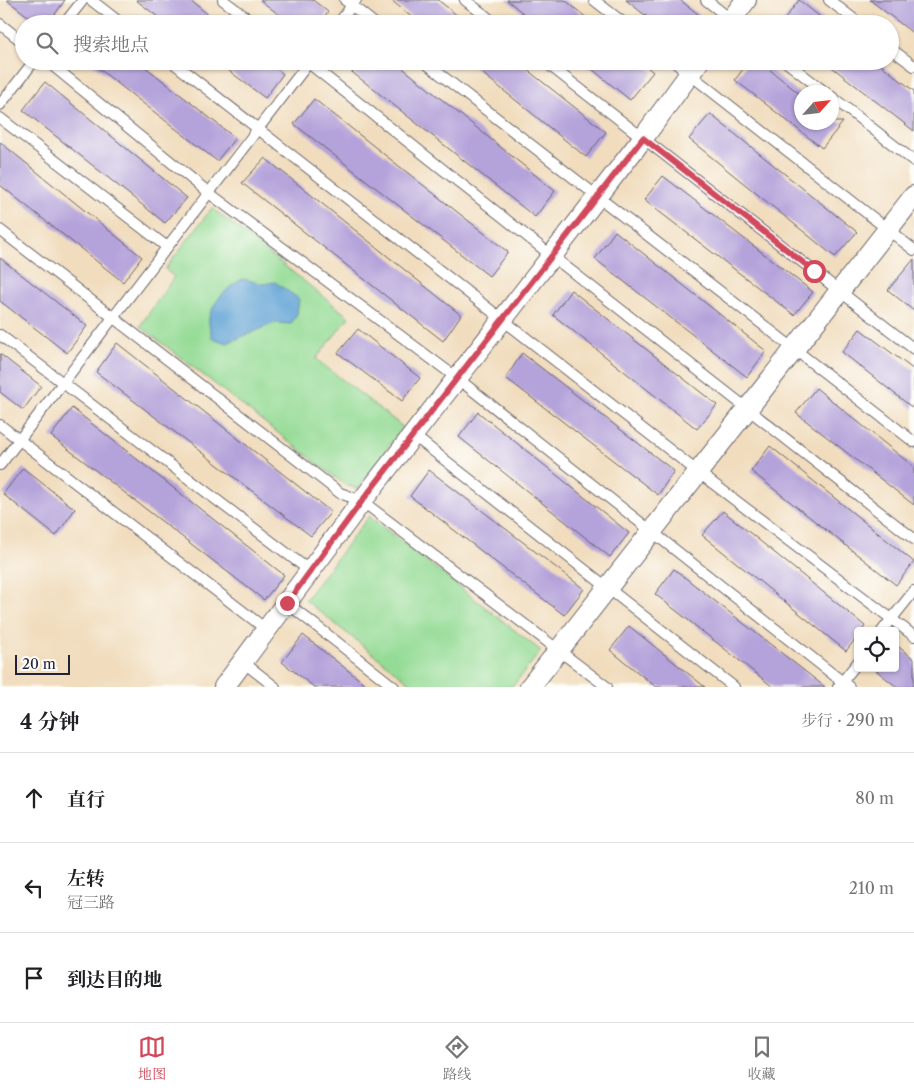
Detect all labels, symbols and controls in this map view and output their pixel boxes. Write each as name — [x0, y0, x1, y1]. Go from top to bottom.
search box — [15, 15, 899, 70]
icon: search — [33, 29, 61, 57]
text: 搜索地点 — [73, 33, 149, 56]
north arrow — [794, 85, 839, 130]
route start — [803, 260, 826, 283]
route end — [276, 592, 299, 615]
map controls — [854, 627, 899, 672]
button: locate — [854, 627, 899, 672]
scale bar — [15, 652, 70, 675]
text: 20 m — [22, 655, 56, 673]
text: 4 分钟 — [20, 709, 80, 734]
text: 步行 · 290 m — [801, 710, 894, 730]
icon: ahead — [20, 784, 48, 812]
text: 直行 — [67, 788, 105, 811]
text: 80 m — [855, 788, 894, 808]
text: 左转 — [67, 867, 105, 890]
icon: left — [20, 874, 48, 902]
text: 210 m — [849, 878, 894, 898]
text: 冠三路 — [67, 892, 115, 912]
icon: arrive — [20, 964, 48, 992]
text: 到达目的地 — [67, 968, 162, 991]
tab: 地图 — [138, 1033, 166, 1083]
tab: 路线 — [443, 1033, 471, 1083]
tab: 收藏 — [748, 1033, 776, 1083]

